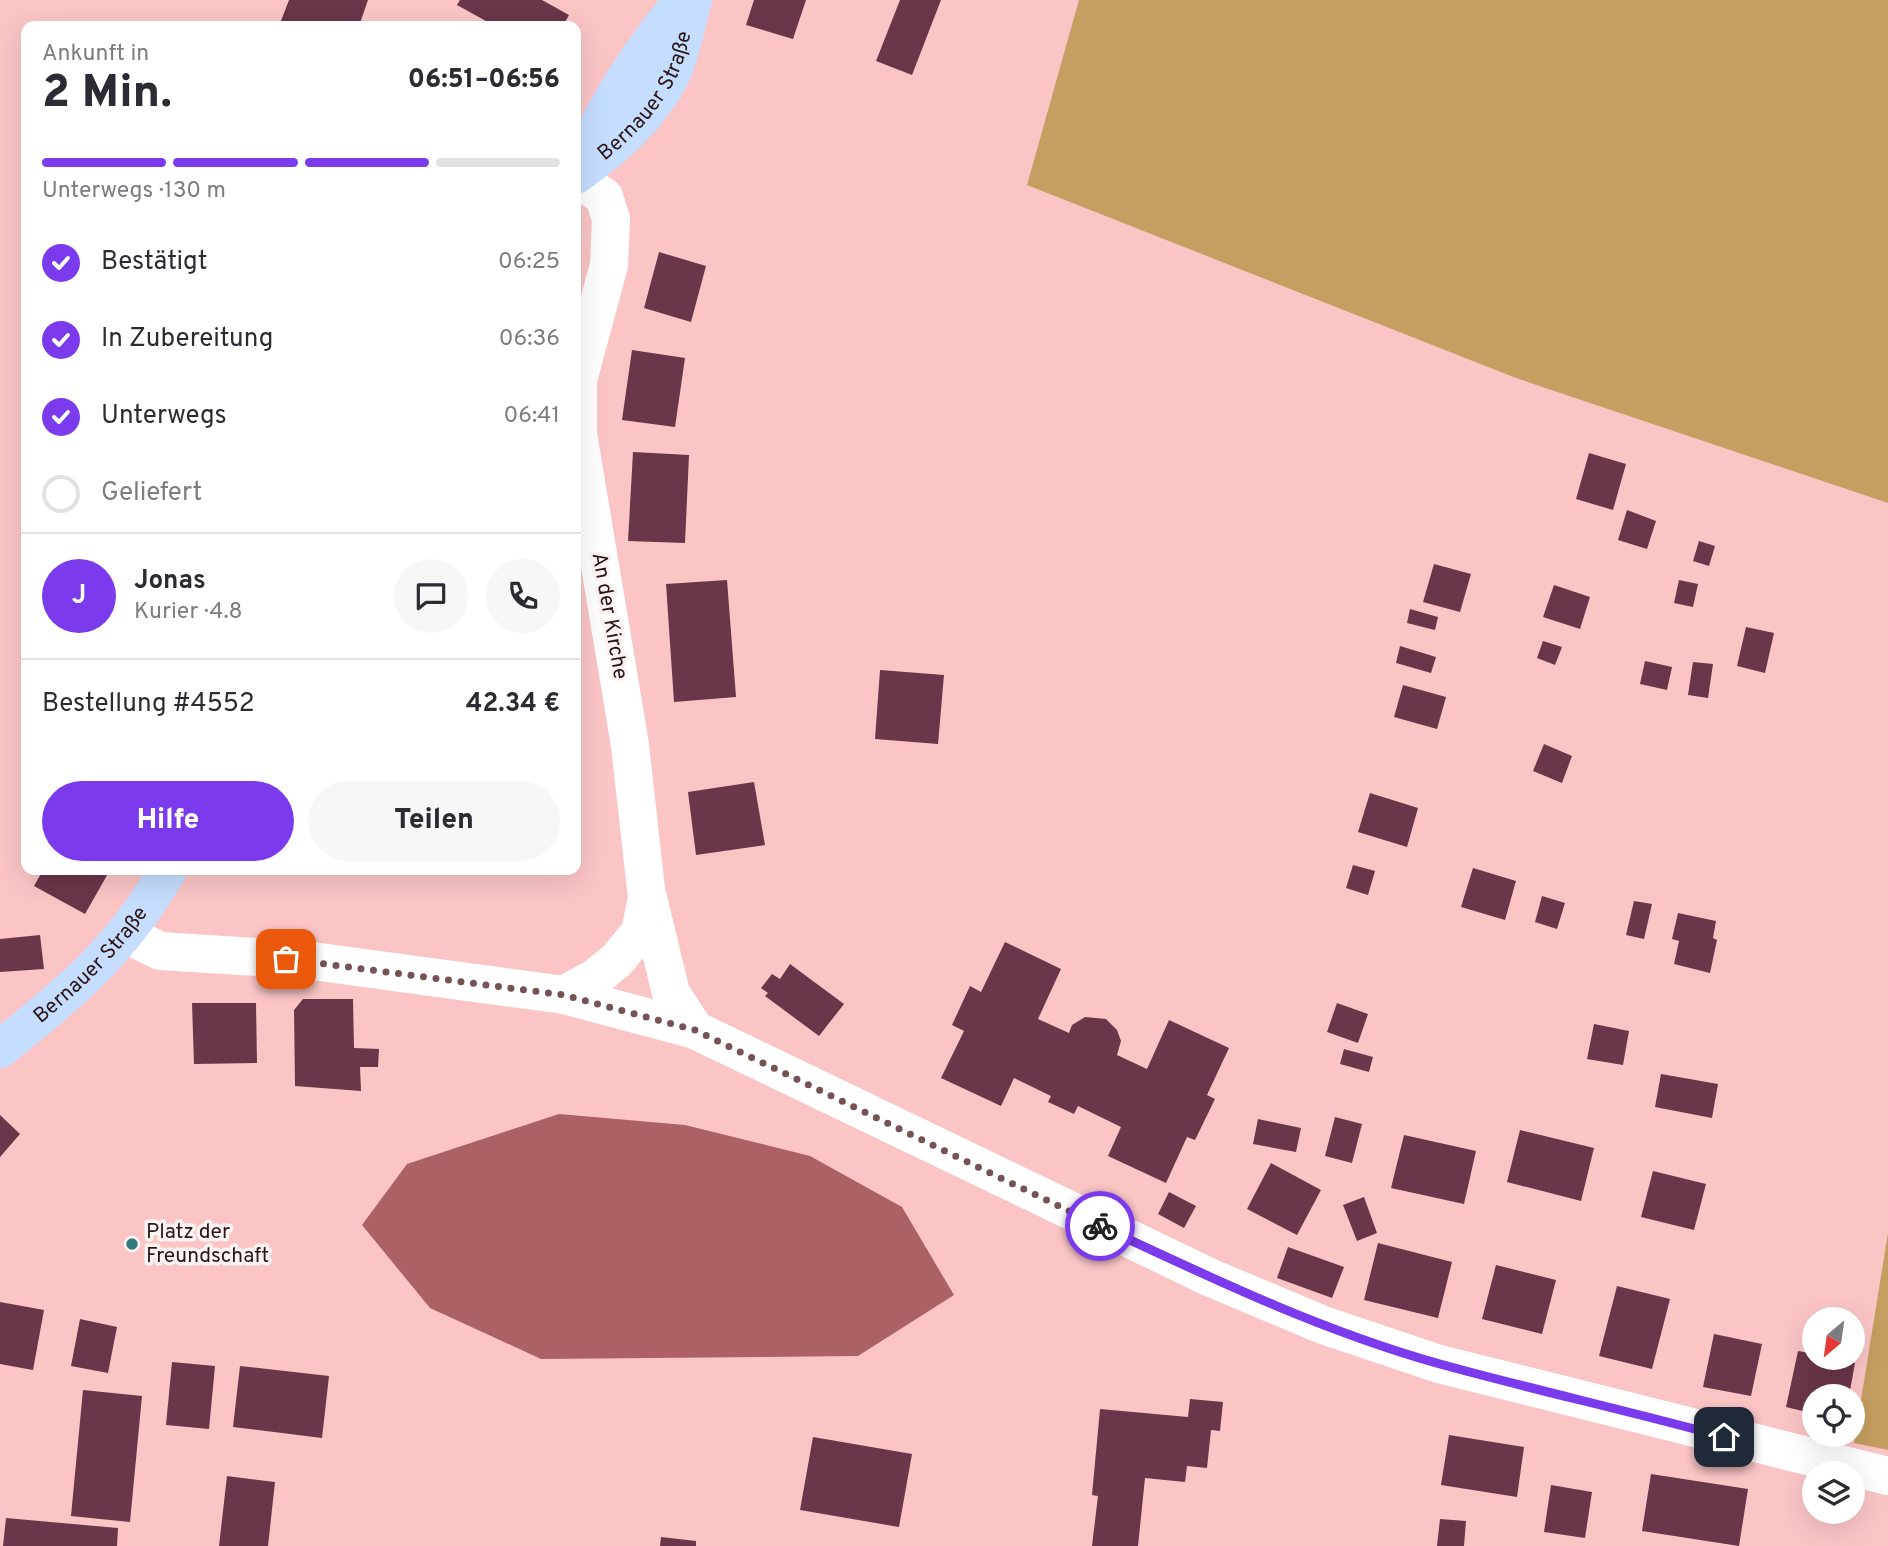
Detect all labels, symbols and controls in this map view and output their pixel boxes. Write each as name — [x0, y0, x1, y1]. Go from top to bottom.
street label: Bernauer Straße — [592, 28, 698, 167]
text: Ankunft in — [42, 40, 149, 69]
text: 06:51–06:56 — [408, 64, 560, 97]
text: 2 Min. — [42, 65, 172, 124]
text: Unterwegs · 130 m — [42, 177, 226, 206]
icon: check — [42, 244, 80, 282]
text: Bestätigt — [101, 246, 208, 279]
text: 06:25 — [498, 248, 560, 277]
icon: check — [42, 321, 80, 359]
text: In Zubereitung — [101, 323, 273, 356]
text: 06:36 — [499, 325, 560, 354]
icon: check — [42, 398, 80, 436]
text: Unterwegs — [101, 400, 227, 433]
text: 06:41 — [503, 402, 560, 431]
text: Geliefert — [101, 477, 202, 510]
street label: An der Kirche — [585, 551, 633, 681]
button: chat — [394, 559, 468, 633]
button: phone — [486, 559, 560, 633]
text: Jonas — [134, 565, 206, 598]
text: J — [72, 580, 86, 613]
text: Kurier · 4.8 — [134, 598, 243, 627]
text: Bestellung #4552 — [42, 688, 255, 721]
text: 42.34 € — [466, 688, 560, 721]
button: Hilfe — [42, 781, 294, 861]
button: Teilen — [308, 781, 560, 861]
street label: Bernauer Straße — [28, 901, 154, 1030]
pin — [256, 929, 316, 989]
icon: bag — [267, 940, 305, 978]
courier — [1065, 1191, 1135, 1261]
icon: bike — [1081, 1207, 1119, 1245]
place label: Platz der Freundschaft — [146, 1219, 269, 1270]
marker: Platz der Freundschaft — [124, 1236, 140, 1252]
north arrow — [1802, 1307, 1866, 1370]
map controls — [1802, 1307, 1865, 1524]
button: locate — [1802, 1384, 1865, 1447]
pin — [1694, 1407, 1754, 1467]
icon: home — [1705, 1418, 1743, 1456]
button: layers — [1802, 1461, 1865, 1524]

